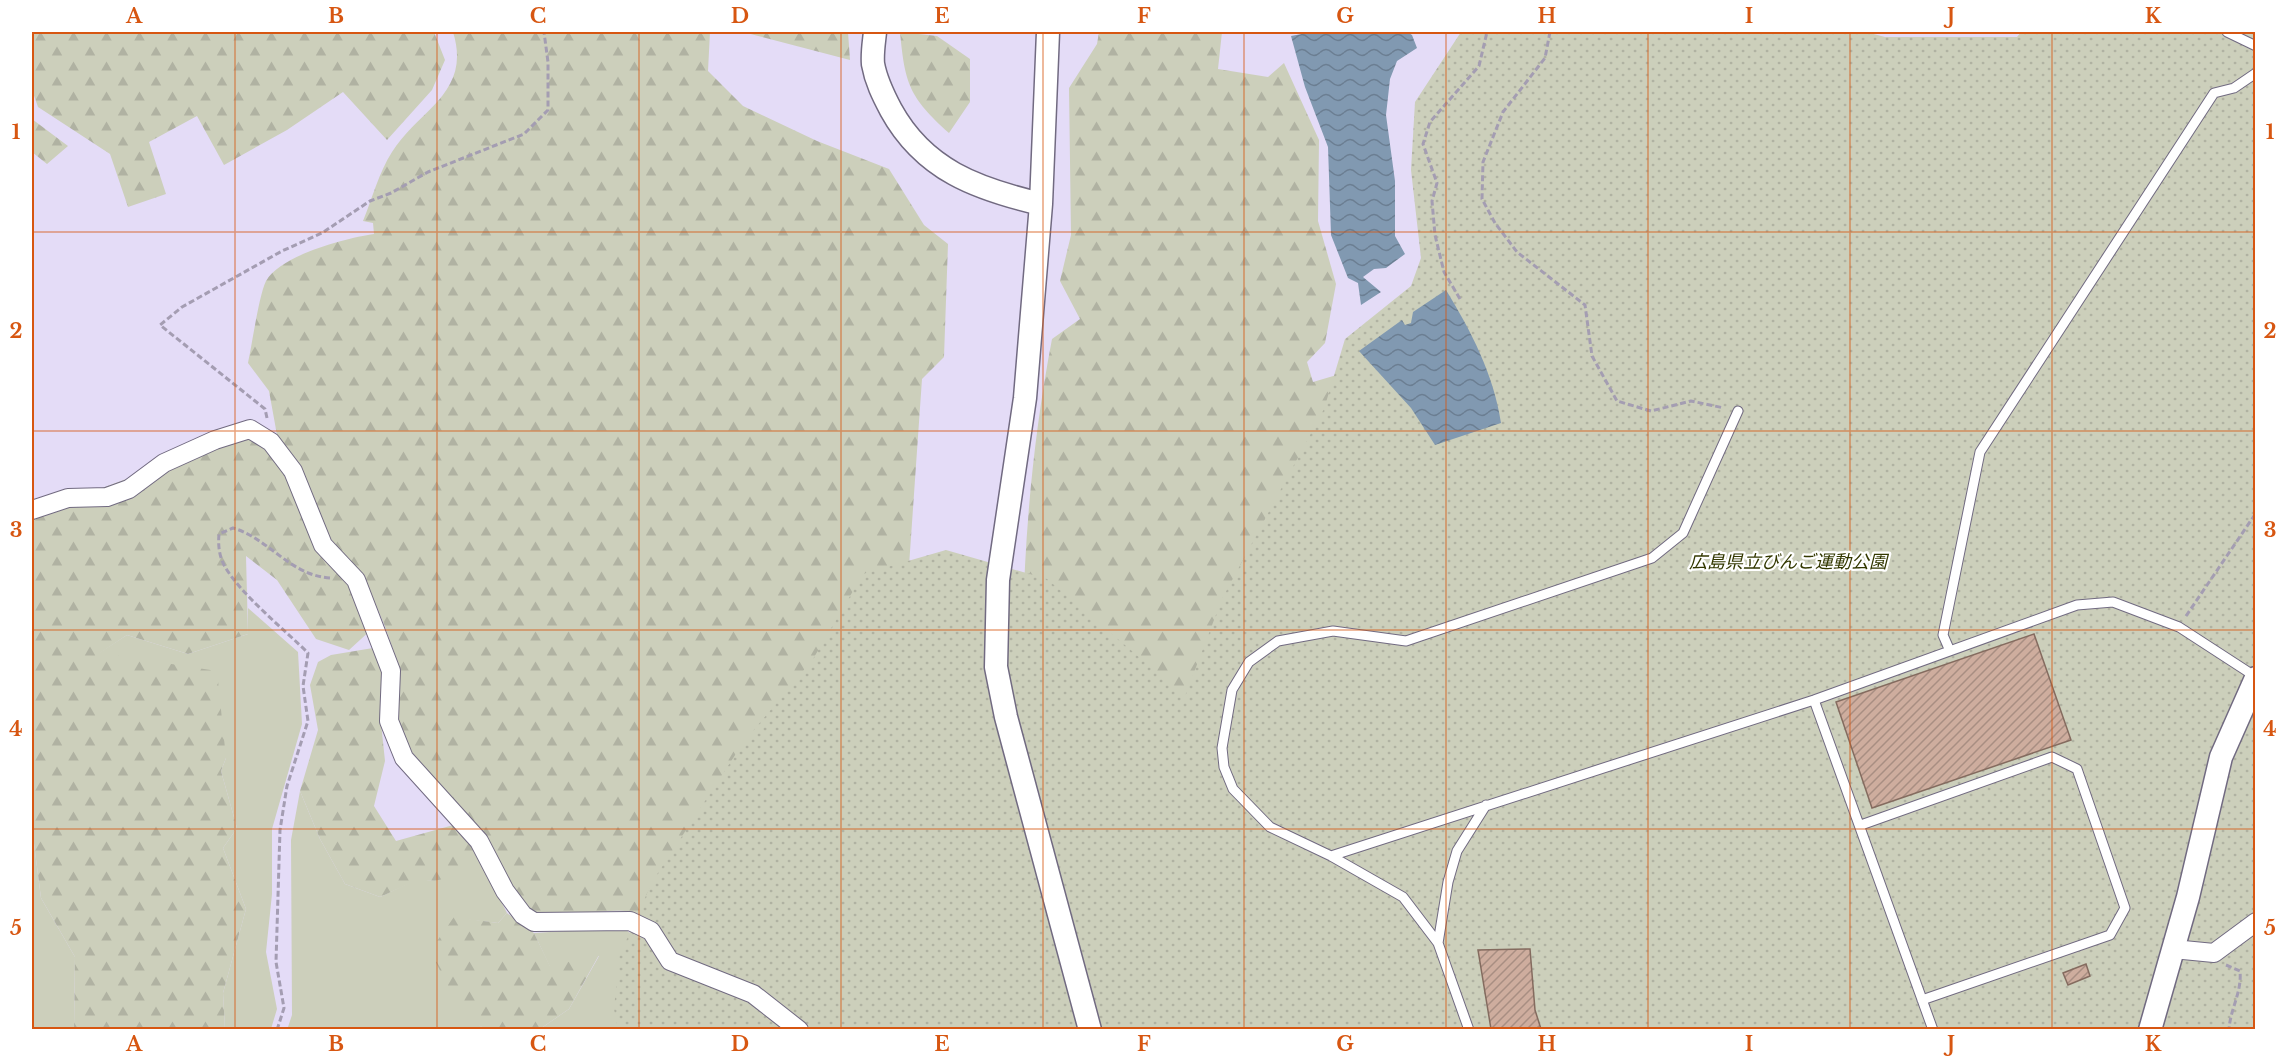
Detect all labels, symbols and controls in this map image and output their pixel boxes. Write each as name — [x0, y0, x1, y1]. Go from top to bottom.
text: A — [125, 4, 143, 28]
text: B — [328, 4, 344, 28]
text: C — [530, 4, 546, 28]
text: D — [731, 4, 749, 28]
text: E — [934, 4, 950, 28]
text: F — [1137, 4, 1151, 28]
text: G — [1336, 4, 1354, 28]
text: H — [1538, 4, 1557, 28]
text: I — [1745, 4, 1753, 28]
text: J — [1943, 4, 1955, 28]
text: K — [2145, 4, 2162, 28]
text: 1 — [12, 120, 21, 144]
text: 1 — [2266, 120, 2275, 144]
text: 2 — [9, 319, 23, 343]
text: 2 — [2263, 319, 2277, 343]
text: 3 — [10, 518, 22, 542]
text: 3 — [2264, 518, 2276, 542]
park label: 広島県立びんご運動公園 — [1689, 551, 1890, 573]
text: 4 — [9, 717, 23, 741]
text: 4 — [2263, 717, 2277, 741]
text: 5 — [10, 916, 22, 940]
text: 5 — [2264, 916, 2276, 940]
text: A — [125, 1032, 143, 1056]
text: B — [328, 1032, 344, 1056]
text: C — [530, 1032, 546, 1056]
text: D — [731, 1032, 749, 1056]
text: E — [934, 1032, 950, 1056]
text: F — [1137, 1032, 1151, 1056]
text: G — [1336, 1032, 1354, 1056]
text: H — [1538, 1032, 1557, 1056]
text: I — [1745, 1032, 1753, 1056]
text: J — [1943, 1032, 1955, 1056]
text: K — [2145, 1032, 2162, 1056]

